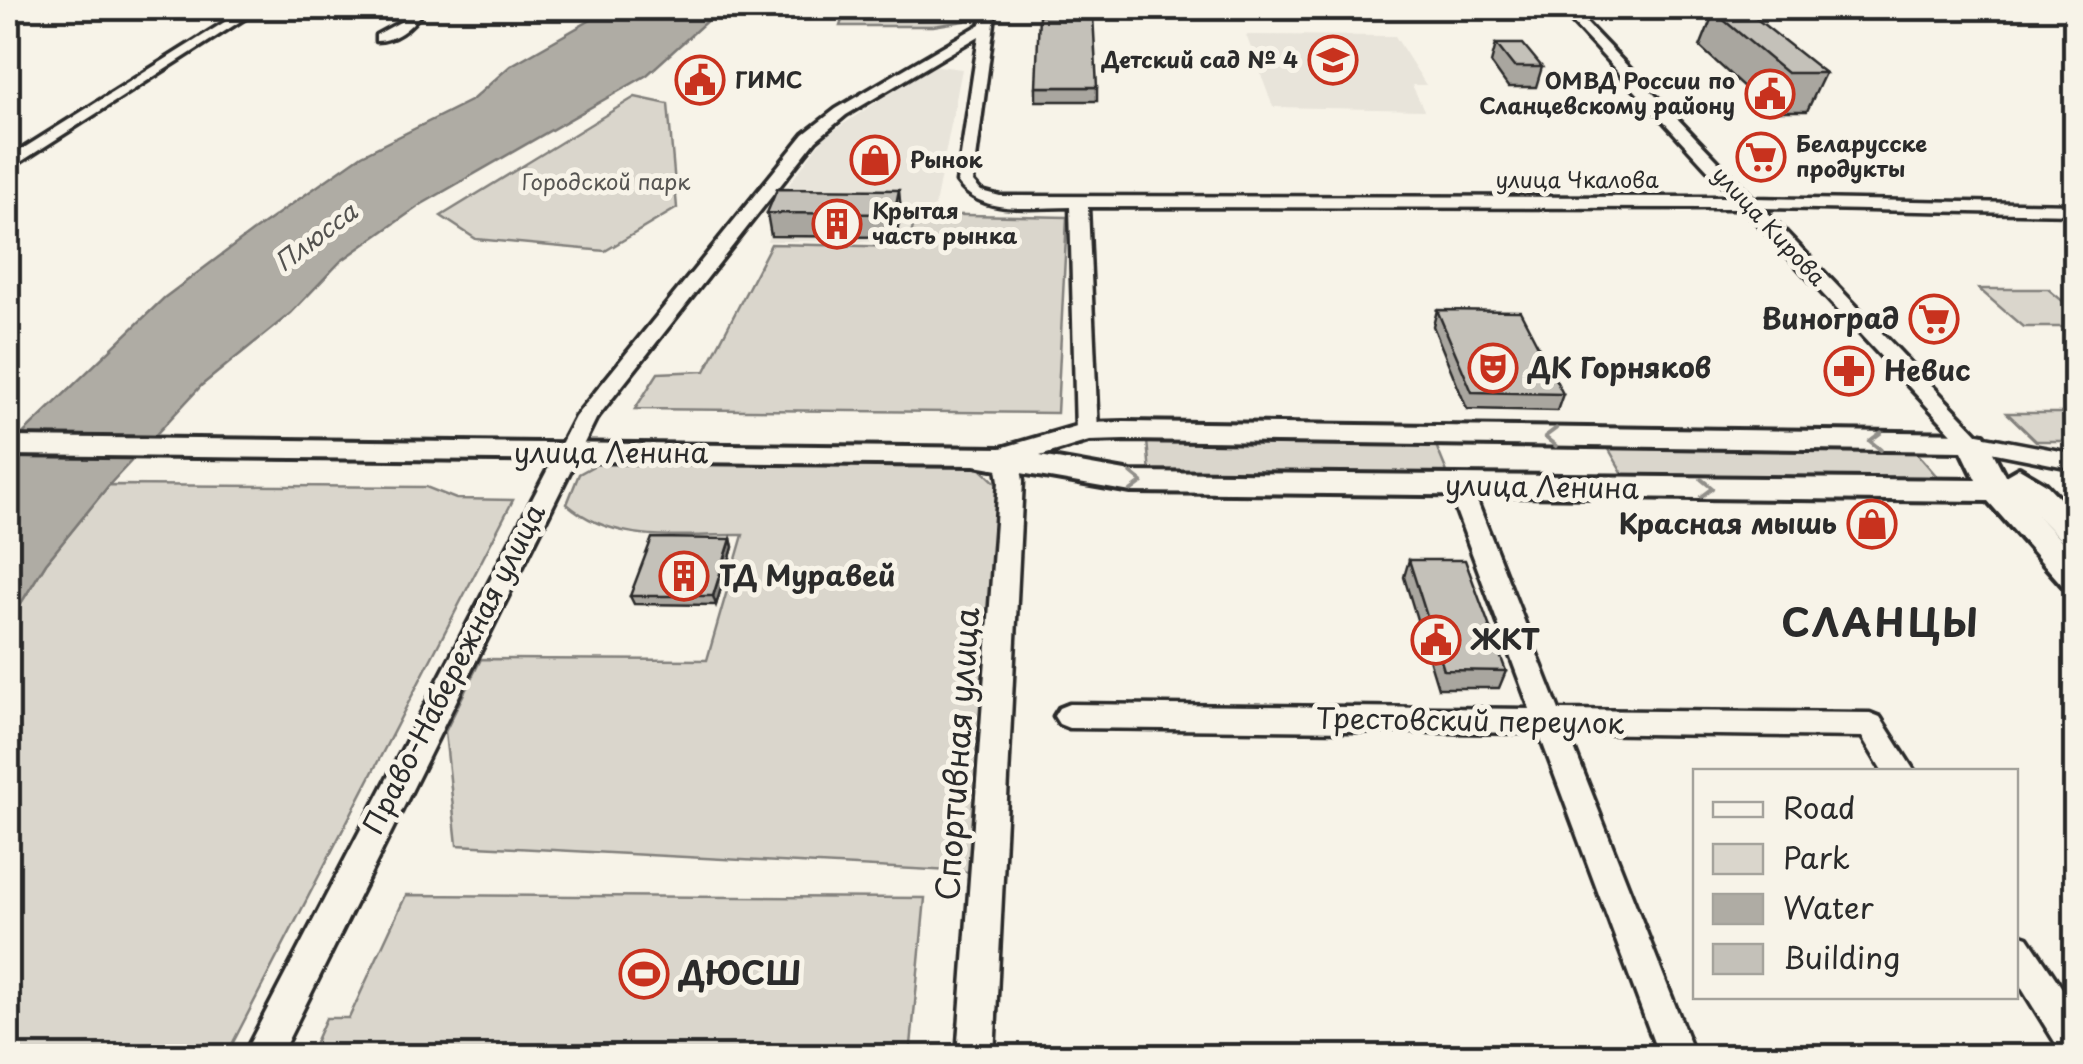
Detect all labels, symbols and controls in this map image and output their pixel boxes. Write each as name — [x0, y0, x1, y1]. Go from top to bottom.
school or university icon: Детский сад № 4 — [1307, 34, 1359, 86]
place label: Детский сад № 4 — [1101, 42, 1298, 75]
public building icon: ГИМС — [674, 54, 726, 106]
place label: ГИМС — [735, 62, 803, 95]
place label: ОМВД России по Сланцевскому району — [1479, 63, 1735, 121]
public building icon: ОМВД России по Сланцевскому району — [1744, 68, 1796, 120]
place label: Беларусске продукты — [1796, 126, 1927, 184]
supermarket icon: Беларусске продукты — [1735, 131, 1787, 183]
shop icon: Рынок — [849, 134, 901, 186]
place label: Рынок — [910, 142, 984, 175]
street label: улица Кирова — [1706, 158, 1835, 292]
street label: улица Чкалова — [1495, 162, 1659, 195]
park label: Городской парк — [522, 164, 691, 197]
water label: Плюсса — [266, 192, 366, 280]
place label: Крытая часть рынка — [872, 193, 1018, 251]
building icon: Крытая часть рынка — [811, 198, 863, 250]
supermarket icon: Виноград — [1908, 293, 1960, 345]
place label: Виноград — [1762, 296, 1899, 339]
theatre icon: ДК Горняков — [1467, 342, 1519, 394]
place label: ДК Горняков — [1527, 345, 1711, 388]
pharmacy icon: Невис — [1823, 345, 1875, 397]
place label: Невис — [1884, 348, 1971, 391]
one-way arrow — [1542, 426, 1558, 447]
street label: улица Ленина — [514, 430, 709, 473]
one-way arrow — [1867, 430, 1882, 452]
street label: улица Ленина — [1445, 462, 1640, 509]
one-way arrow — [1128, 472, 1144, 493]
one-way arrow — [1698, 477, 1714, 499]
street label: Право-Набережная улица — [350, 495, 555, 841]
shop icon: Красная мышь — [1846, 498, 1898, 550]
place label: Красная мышь — [1619, 501, 1837, 544]
building icon: ТД Муравей — [658, 550, 710, 602]
place label: ТД Муравей — [719, 553, 895, 596]
district label: СЛАНЦЫ — [1781, 593, 1981, 650]
street label: Спортивная улица — [922, 606, 990, 902]
public building icon: ЖКТ — [1410, 614, 1462, 666]
place label: ЖКТ — [1470, 617, 1540, 660]
street label: Трестовский переулок — [1316, 695, 1625, 744]
legend — [1693, 769, 2018, 999]
text: Road — [1783, 784, 1856, 829]
text: Park — [1783, 834, 1850, 879]
text: Water — [1783, 884, 1874, 929]
text: Building — [1783, 934, 1900, 979]
sports icon: ДЮСШ — [618, 948, 670, 1000]
place label: ДЮСШ — [678, 948, 801, 996]

